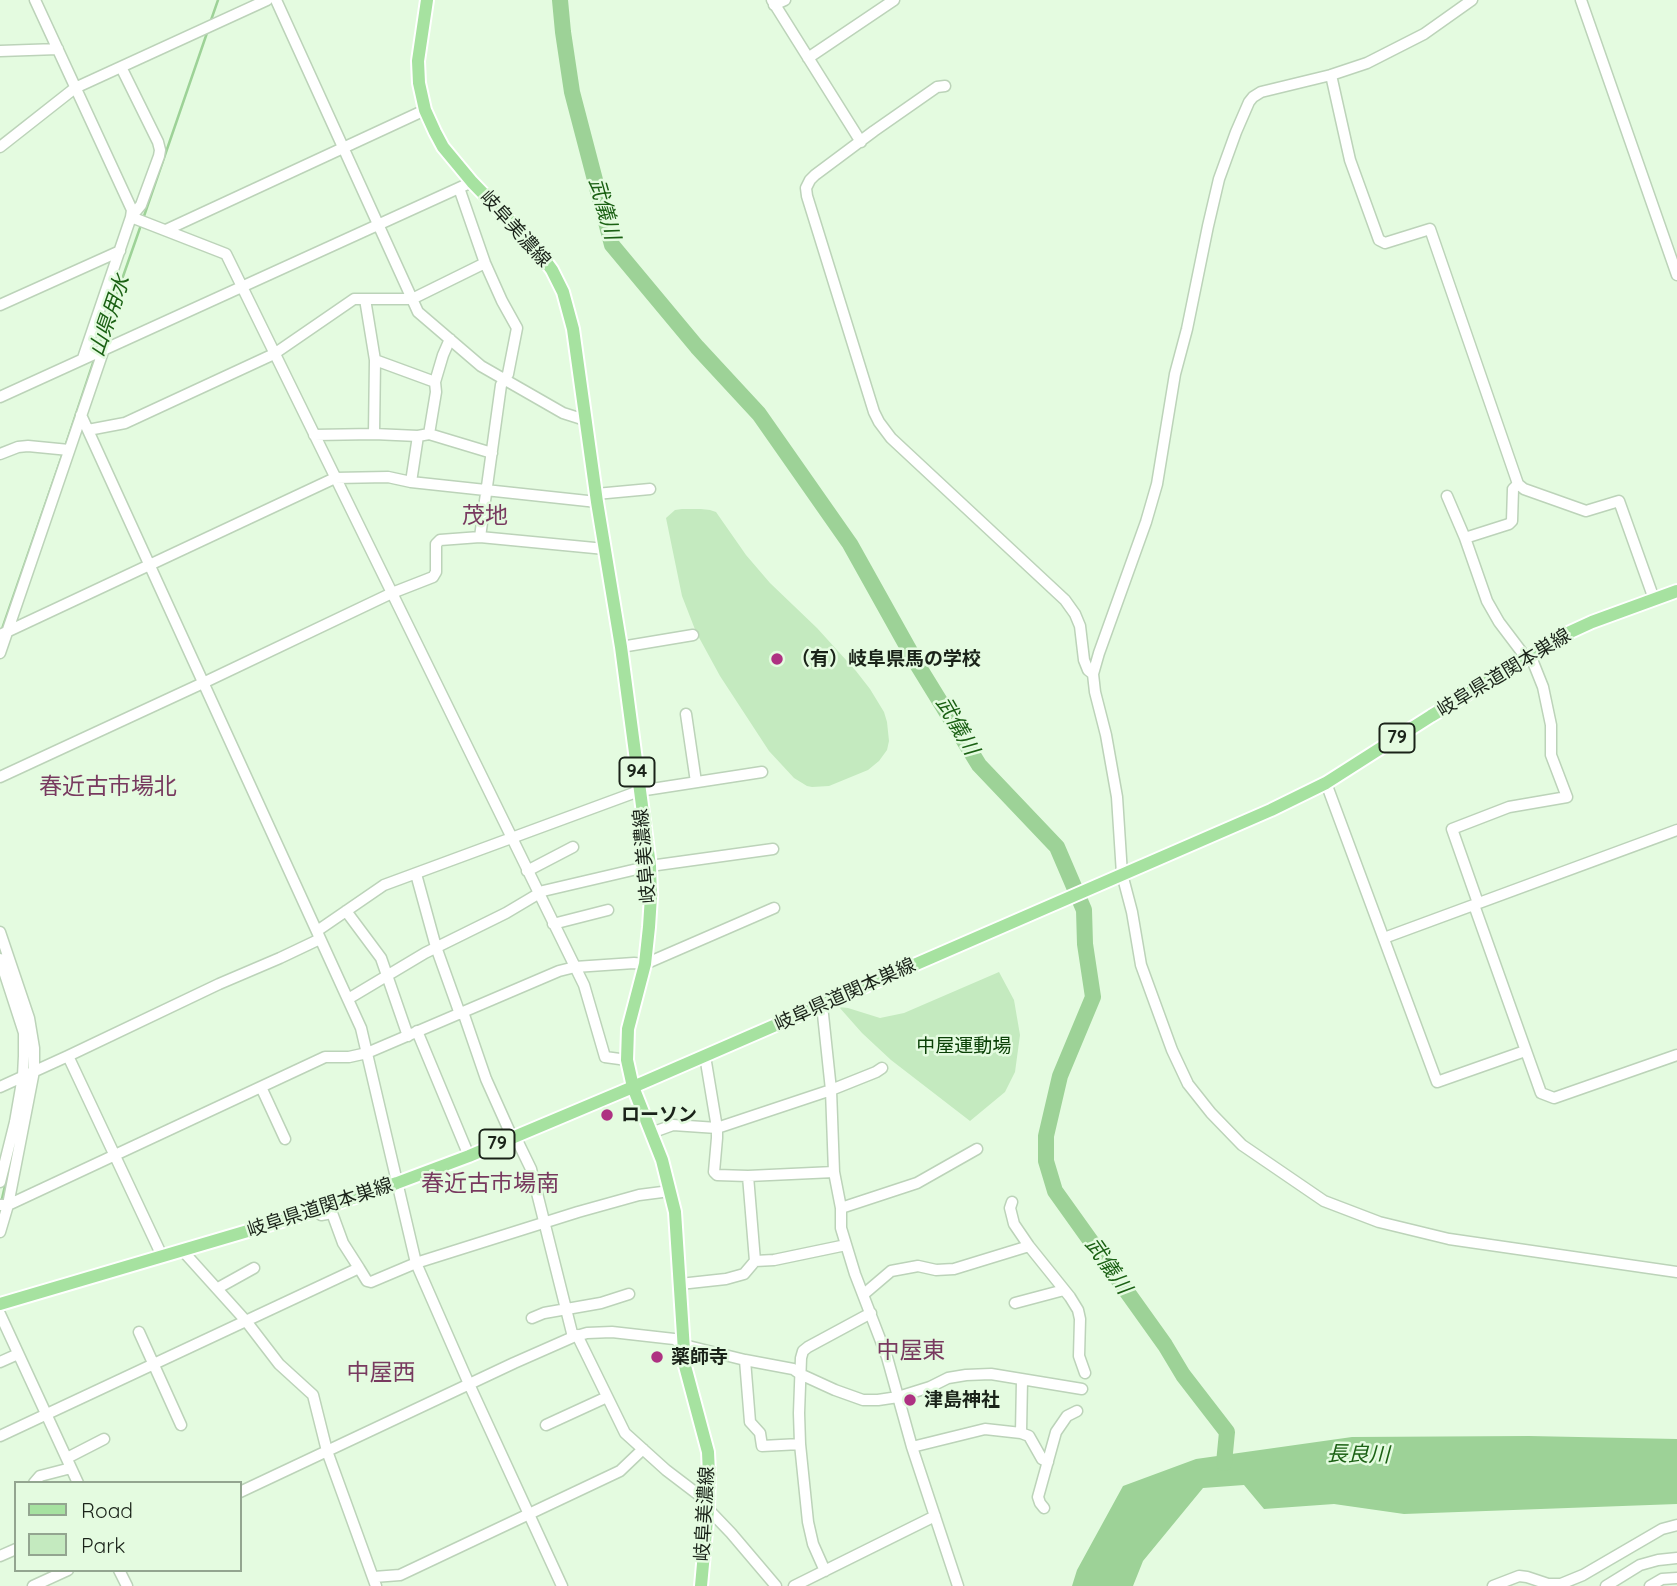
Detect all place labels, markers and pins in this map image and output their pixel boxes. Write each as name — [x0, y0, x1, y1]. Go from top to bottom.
place label: （有）岐阜県馬の学校 — [791, 648, 981, 670]
marker: （有）岐阜県馬の学校 — [769, 651, 785, 667]
place label: ローソン — [621, 1104, 697, 1126]
marker: ローソン — [599, 1107, 615, 1123]
place label: 薬師寺 — [671, 1346, 728, 1368]
marker: 薬師寺 — [649, 1349, 665, 1365]
place label: 津島神社 — [924, 1389, 1000, 1411]
marker: 津島神社 — [902, 1392, 918, 1408]

